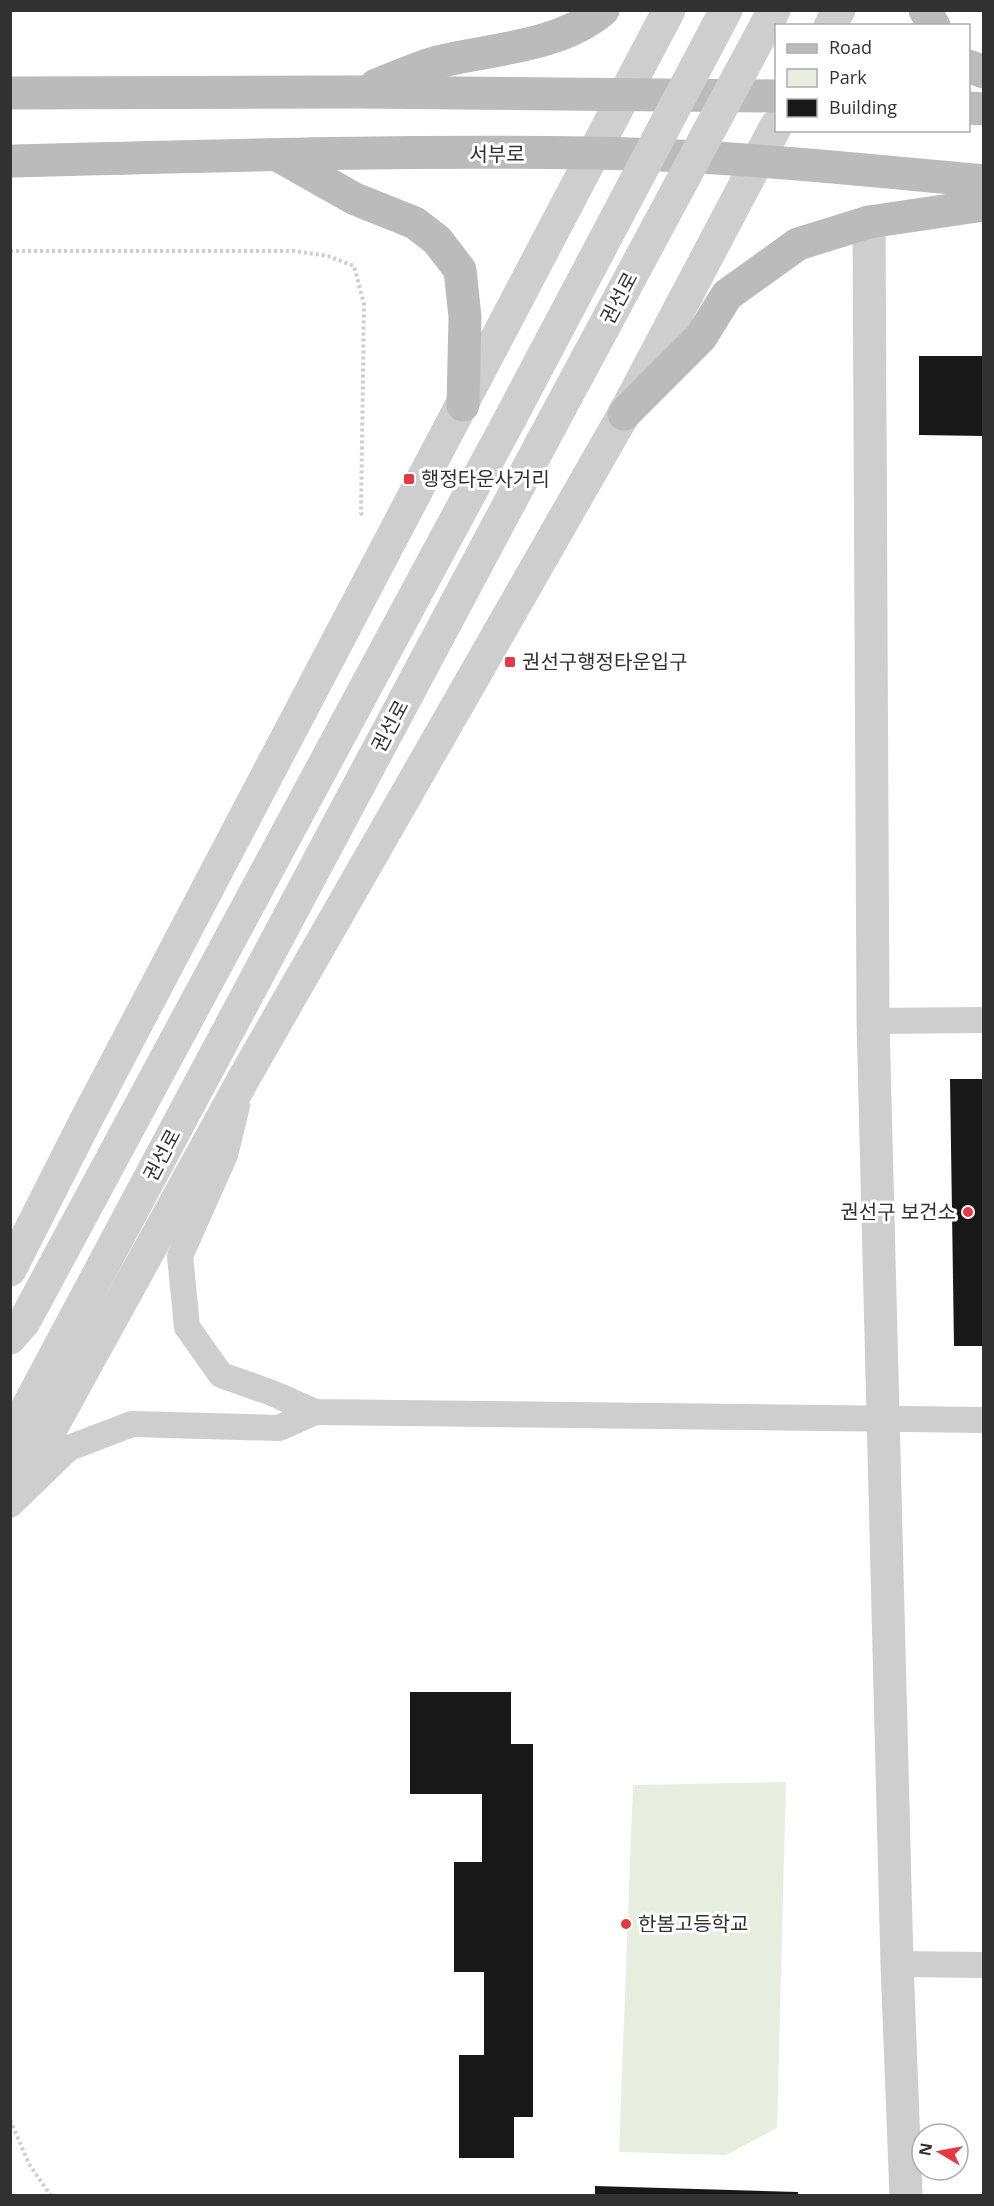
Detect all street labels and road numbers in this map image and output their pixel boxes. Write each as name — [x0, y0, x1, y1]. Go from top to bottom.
street label: 서부로 — [469, 140, 525, 167]
street label: 권선로 — [594, 267, 643, 328]
street label: 권선로 — [365, 695, 414, 756]
street label: 권선로 — [137, 1124, 186, 1185]

